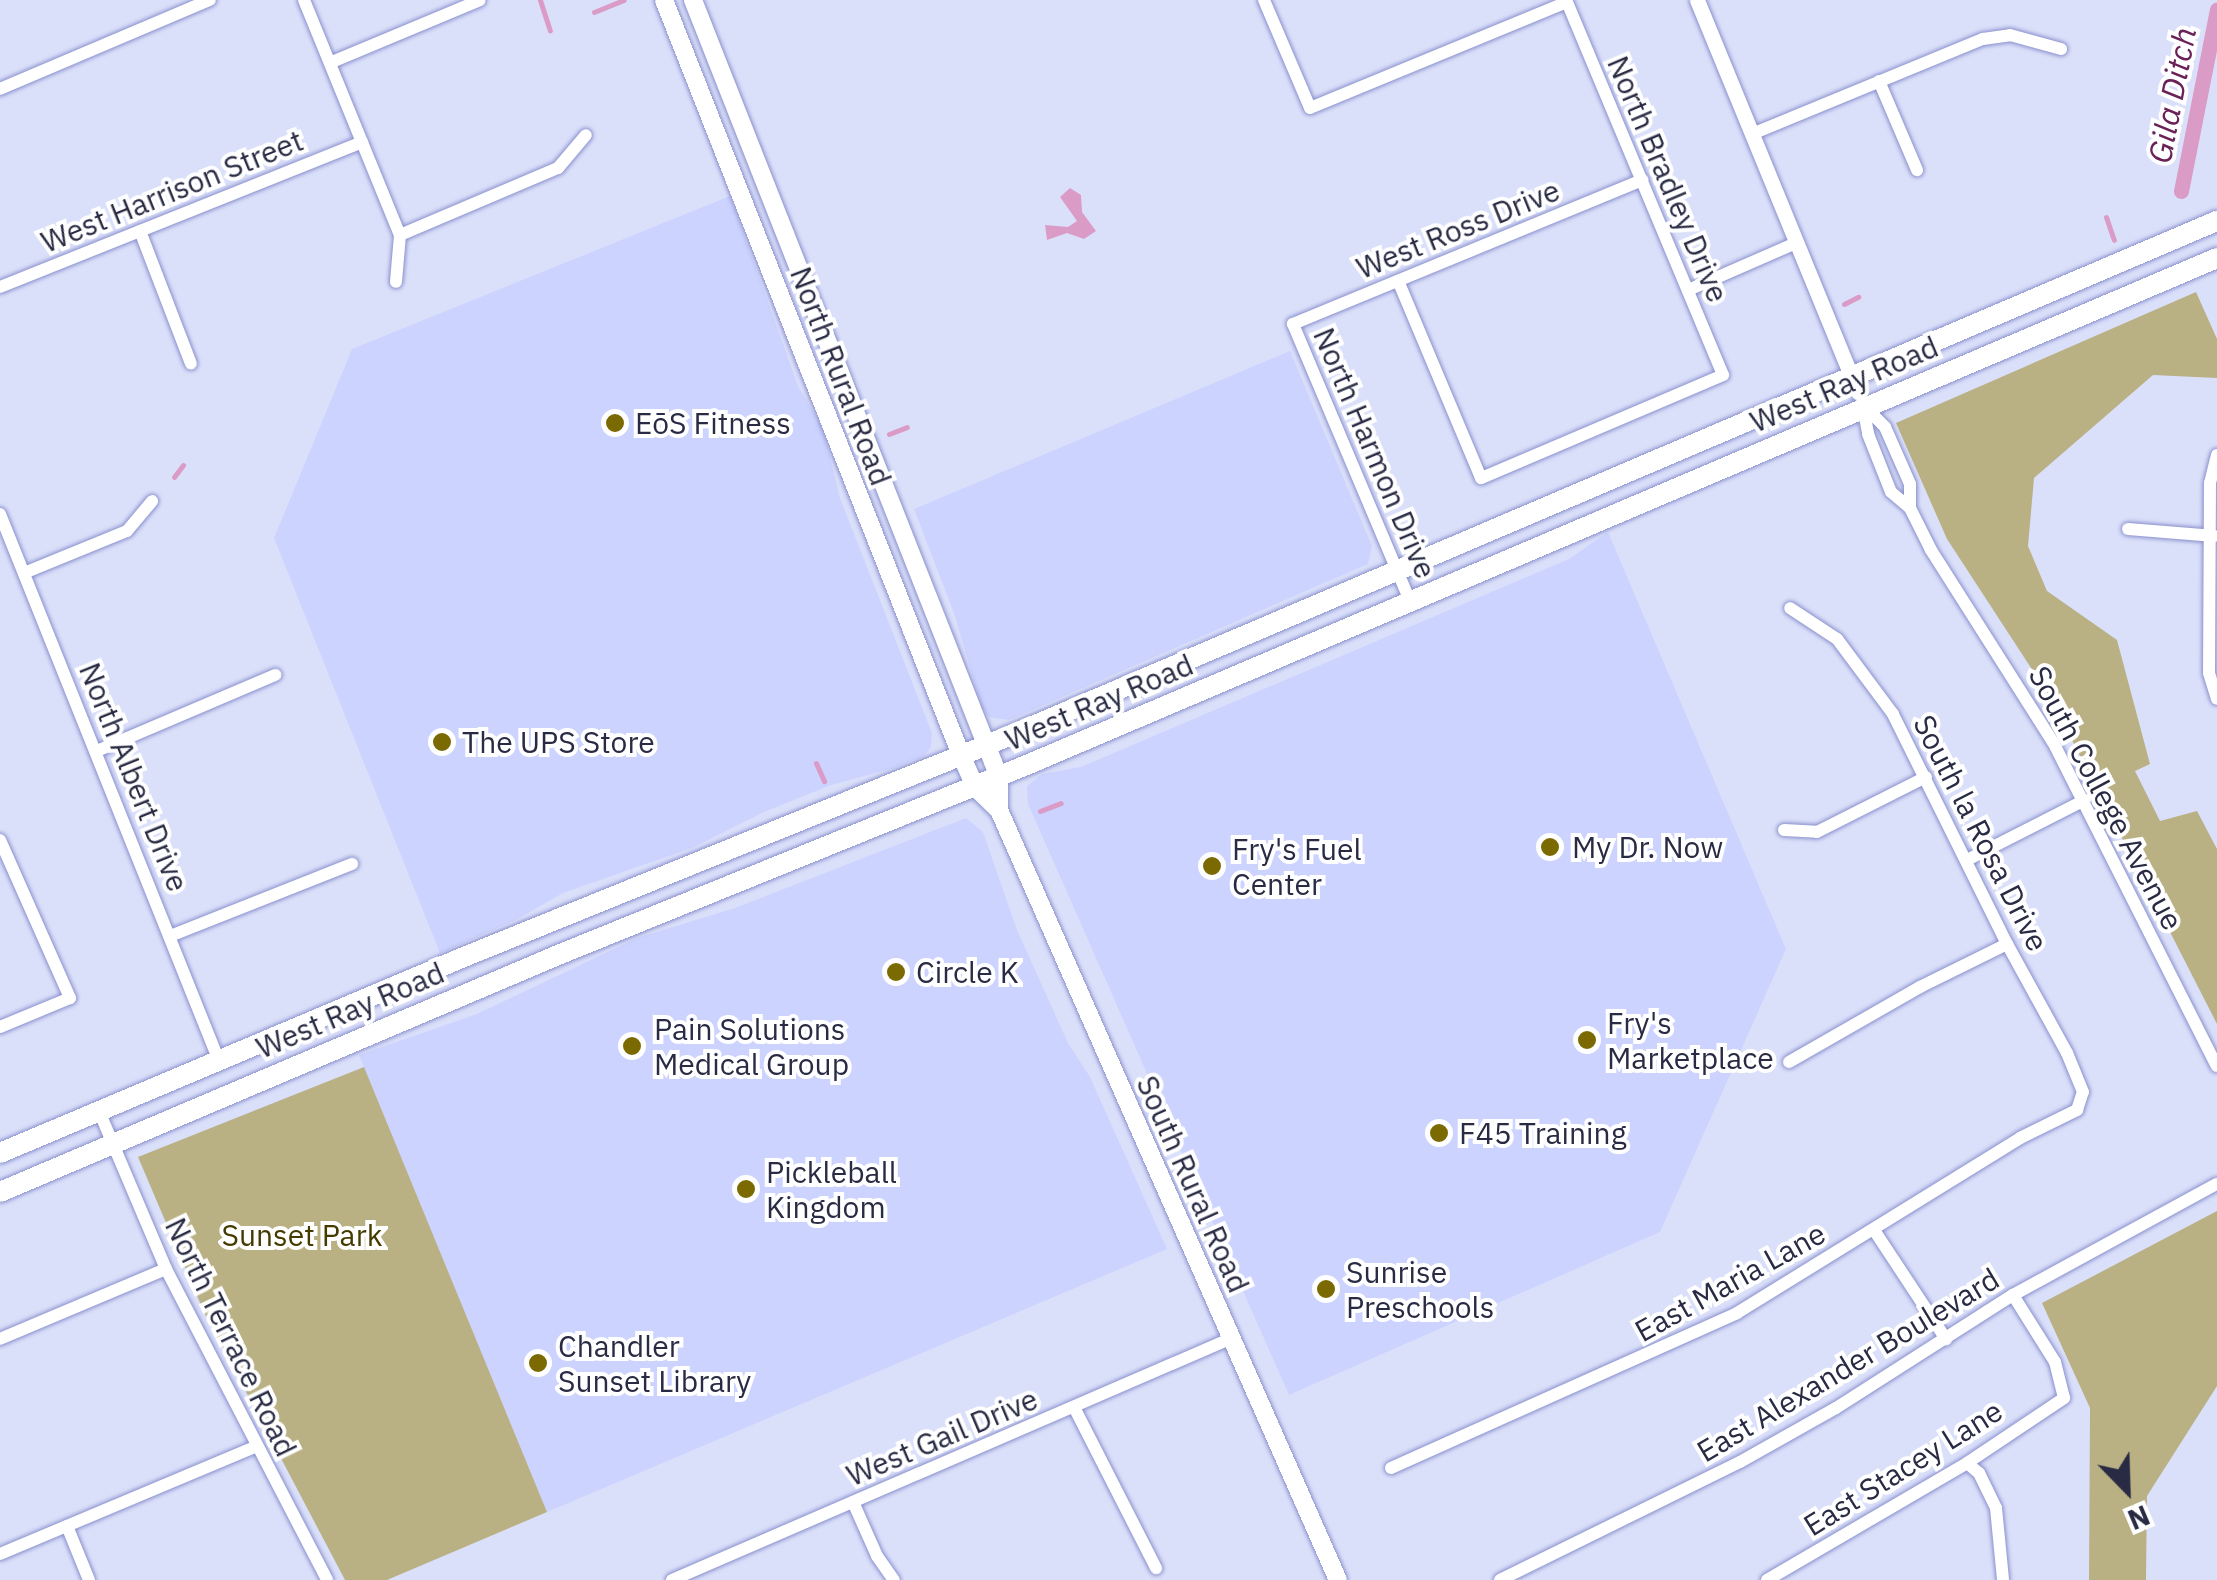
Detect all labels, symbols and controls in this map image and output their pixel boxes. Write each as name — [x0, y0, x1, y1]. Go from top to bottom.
water label: Gila Ditch — [2140, 24, 2204, 166]
street label: North Bradley Drive — [1600, 51, 1736, 307]
street label: West Harrison Street — [36, 122, 308, 260]
street label: West Ross Drive — [1351, 172, 1565, 286]
street label: North Rural Road — [783, 262, 899, 490]
street label: North Harmon Drive — [1306, 322, 1444, 584]
street label: West Ray Road — [1745, 328, 1943, 440]
place label: EōS Fitness — [635, 405, 791, 441]
marker: EōS Fitness — [604, 412, 626, 434]
street label: West Ray Road — [1000, 646, 1198, 758]
street label: North Albert Drive — [72, 657, 196, 897]
street label: South College Avenue — [2021, 660, 2191, 936]
street label: South la Rosa Drive — [1906, 709, 2056, 957]
place label: The UPS Store — [462, 724, 655, 760]
marker: The UPS Store — [431, 731, 453, 753]
place label: My Dr. Now — [1572, 829, 1723, 865]
place label: Fry's Fuel Center — [1232, 831, 1362, 902]
marker: My Dr. Now — [1537, 834, 1563, 860]
marker: Fry's Fuel Center — [1201, 855, 1223, 877]
street label: West Ray Road — [251, 954, 449, 1066]
place label: Circle K — [916, 954, 1019, 990]
marker: Circle K — [885, 961, 907, 983]
place label: Fry's Marketplace — [1607, 1005, 1774, 1076]
place label: Pain Solutions Medical Group — [654, 1011, 849, 1082]
marker: Fry's Marketplace — [1576, 1029, 1598, 1051]
marker: Pain Solutions Medical Group — [619, 1033, 645, 1059]
street label: South Rural Road — [1129, 1070, 1257, 1298]
place label: F45 Training — [1459, 1115, 1626, 1151]
marker: F45 Training — [1428, 1122, 1450, 1144]
place label: Pickleball Kingdom — [766, 1154, 897, 1224]
marker: Pickleball Kingdom — [735, 1178, 757, 1200]
street label: North Terrace Road — [158, 1212, 304, 1462]
street label: East Maria Lane — [1629, 1215, 1831, 1349]
park label: Sunset Park — [222, 1217, 382, 1253]
place label: Sunrise Preschools — [1346, 1254, 1494, 1324]
street label: East Alexander Boulevard — [1691, 1261, 2005, 1469]
marker: Sunrise Preschools — [1315, 1278, 1337, 1300]
place label: Chandler Sunset Library — [558, 1328, 751, 1398]
marker: Chandler Sunset Library — [527, 1352, 549, 1374]
street label: West Gail Drive — [841, 1381, 1043, 1493]
street label: East Stacey Lane — [1797, 1393, 2009, 1543]
north arrow — [2077, 1440, 2177, 1540]
text: N — [2122, 1497, 2155, 1539]

